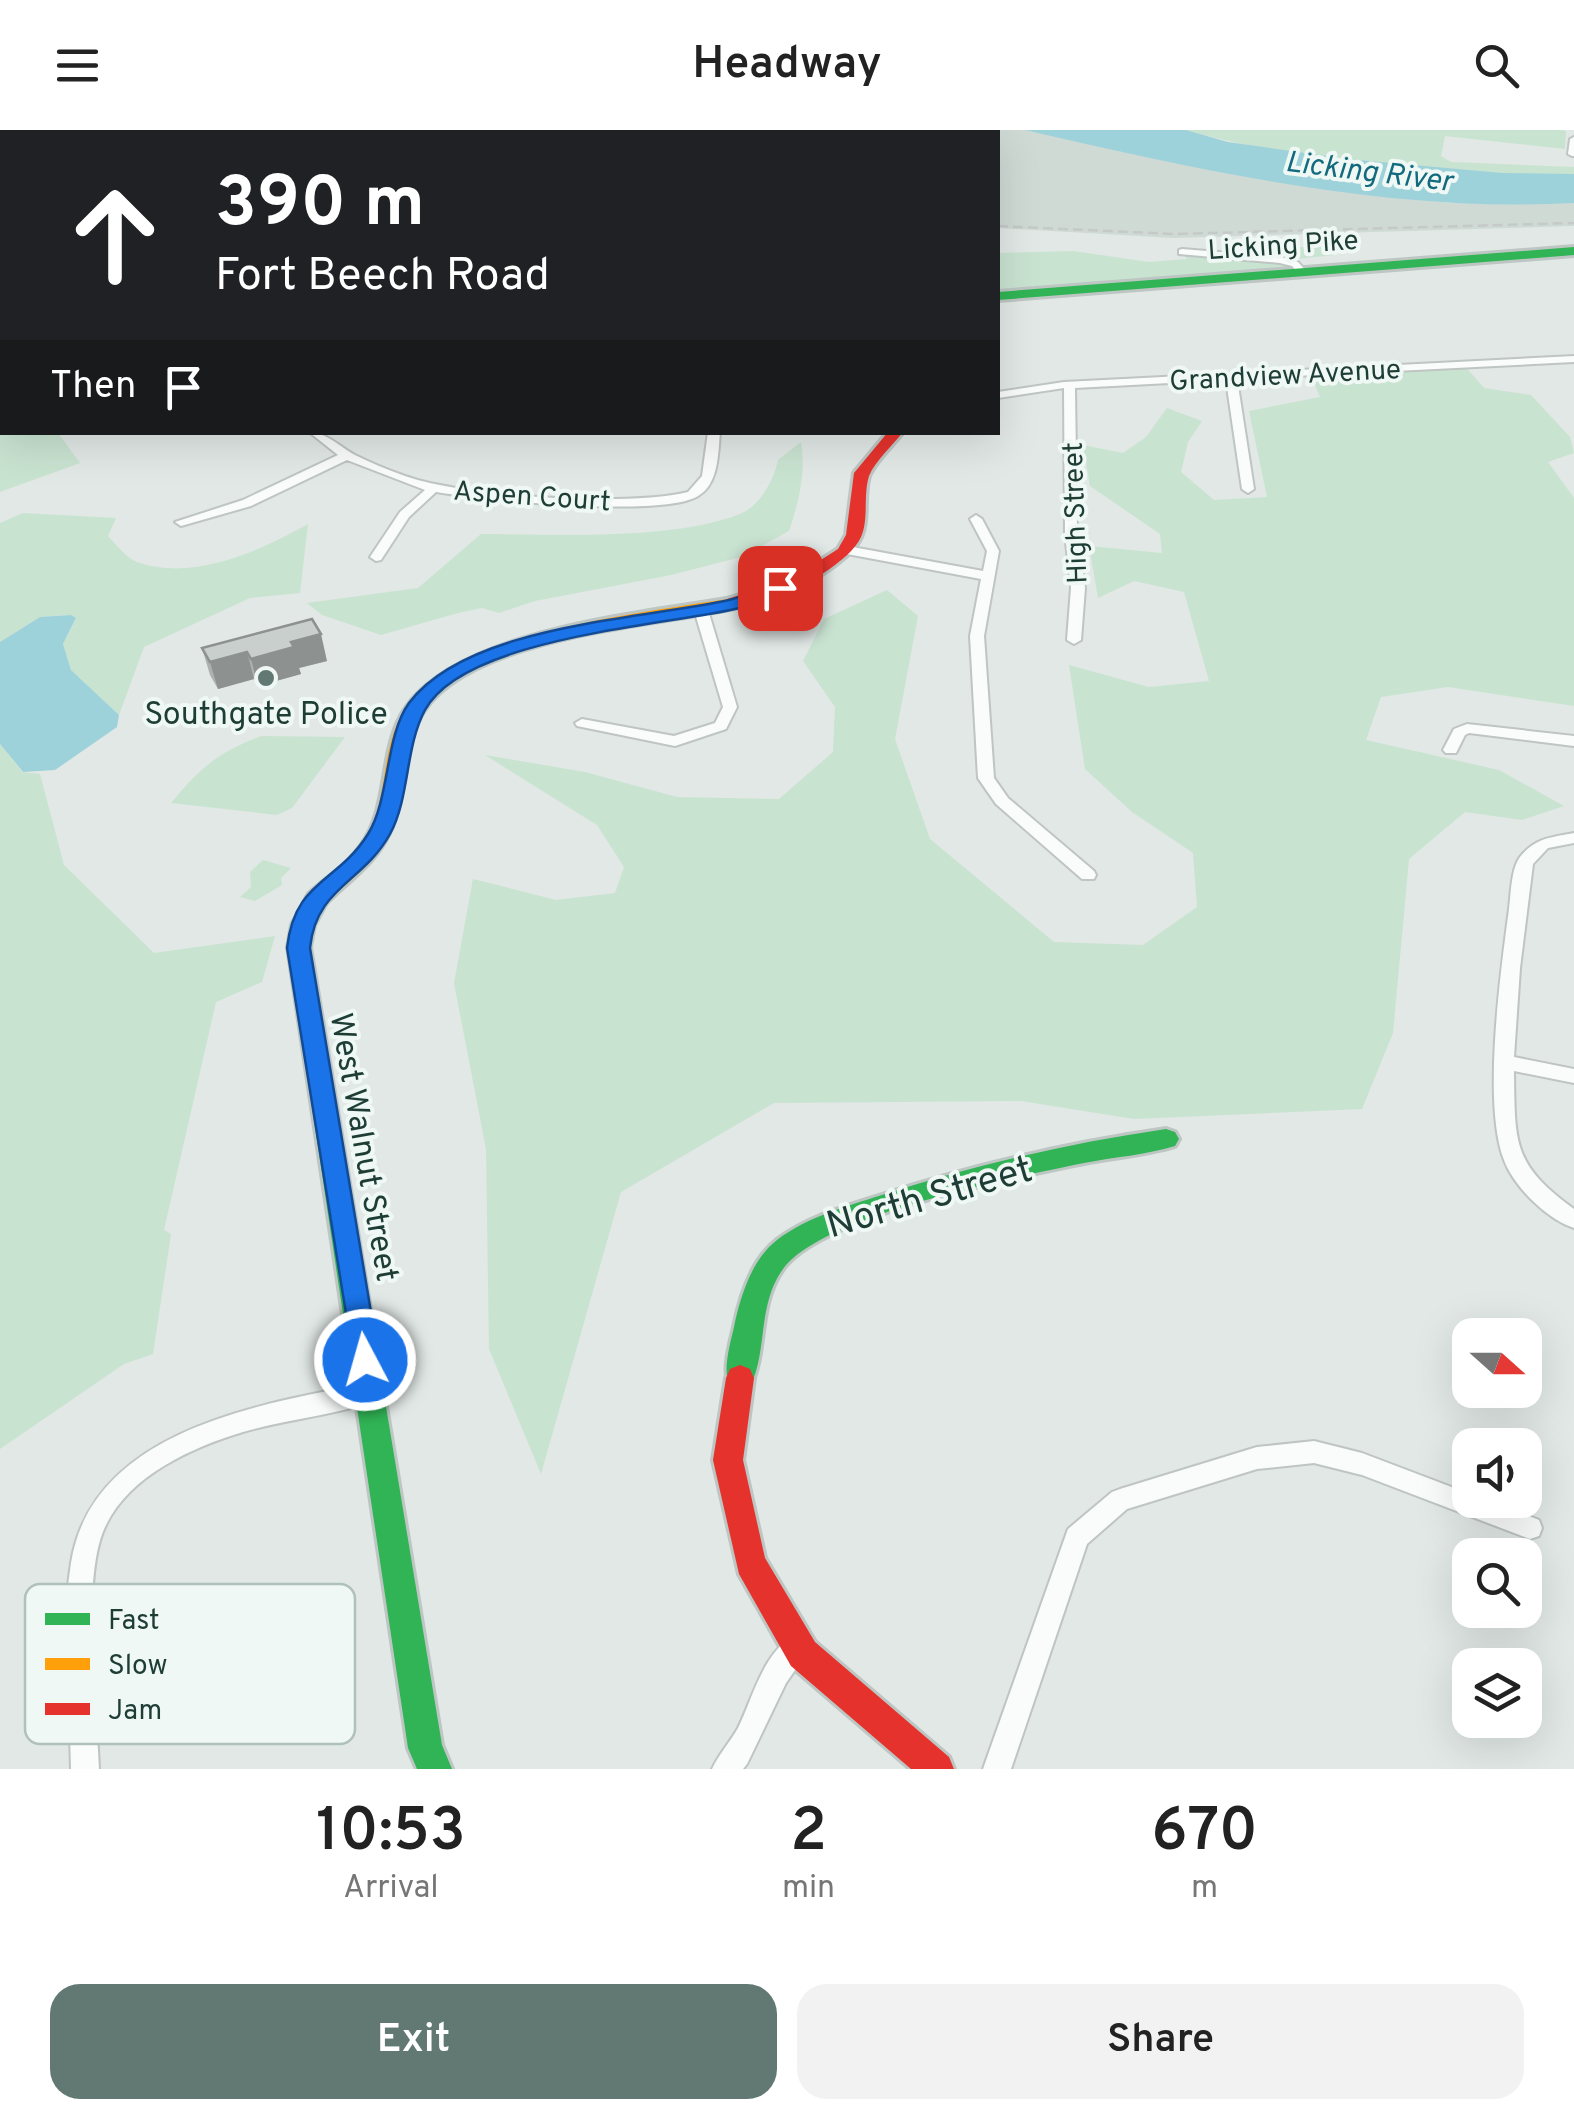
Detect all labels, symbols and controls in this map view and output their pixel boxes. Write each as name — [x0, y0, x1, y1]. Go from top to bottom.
text: Headway — [692, 37, 882, 94]
icon: menu — [50, 38, 105, 93]
icon: search — [1469, 38, 1524, 93]
water label: Licking River — [1283, 145, 1457, 202]
text: 390 m — [215, 162, 425, 251]
icon: ahead — [50, 170, 180, 300]
street label: Licking Pike — [1207, 224, 1360, 270]
text: Fort Beech Road — [215, 249, 550, 306]
street label: Grandview Avenue — [1168, 353, 1402, 401]
icon: arrive — [156, 360, 211, 415]
text: Then — [50, 363, 136, 412]
street label: High Street — [1057, 441, 1097, 584]
street label: Aspen Court — [452, 475, 612, 521]
pin — [738, 546, 823, 631]
icon: arrive — [753, 561, 808, 616]
marker: Southgate Police — [255, 667, 277, 689]
place label: Southgate Police — [144, 696, 388, 736]
street label: West Walnut Street — [319, 1010, 405, 1285]
street label: North Street — [821, 1147, 1039, 1252]
position arrow — [313, 1308, 417, 1412]
north arrow — [1452, 1318, 1542, 1408]
map controls — [1452, 1318, 1542, 1738]
button: sound — [1452, 1428, 1542, 1518]
button: search — [1452, 1538, 1542, 1628]
legend — [25, 1584, 355, 1744]
text: Fast — [108, 1604, 160, 1640]
button: layers — [1452, 1648, 1542, 1738]
text: Slow — [108, 1649, 167, 1685]
text: Jam — [108, 1694, 162, 1730]
text: 10:53 — [316, 1796, 466, 1872]
text: 2 — [790, 1796, 827, 1872]
text: 670 — [1151, 1796, 1258, 1872]
text: Arrival — [343, 1869, 439, 1909]
text: min — [782, 1869, 835, 1909]
text: m — [1191, 1869, 1218, 1909]
button: Exit — [50, 1984, 777, 2099]
button: Share — [797, 1984, 1524, 2099]

